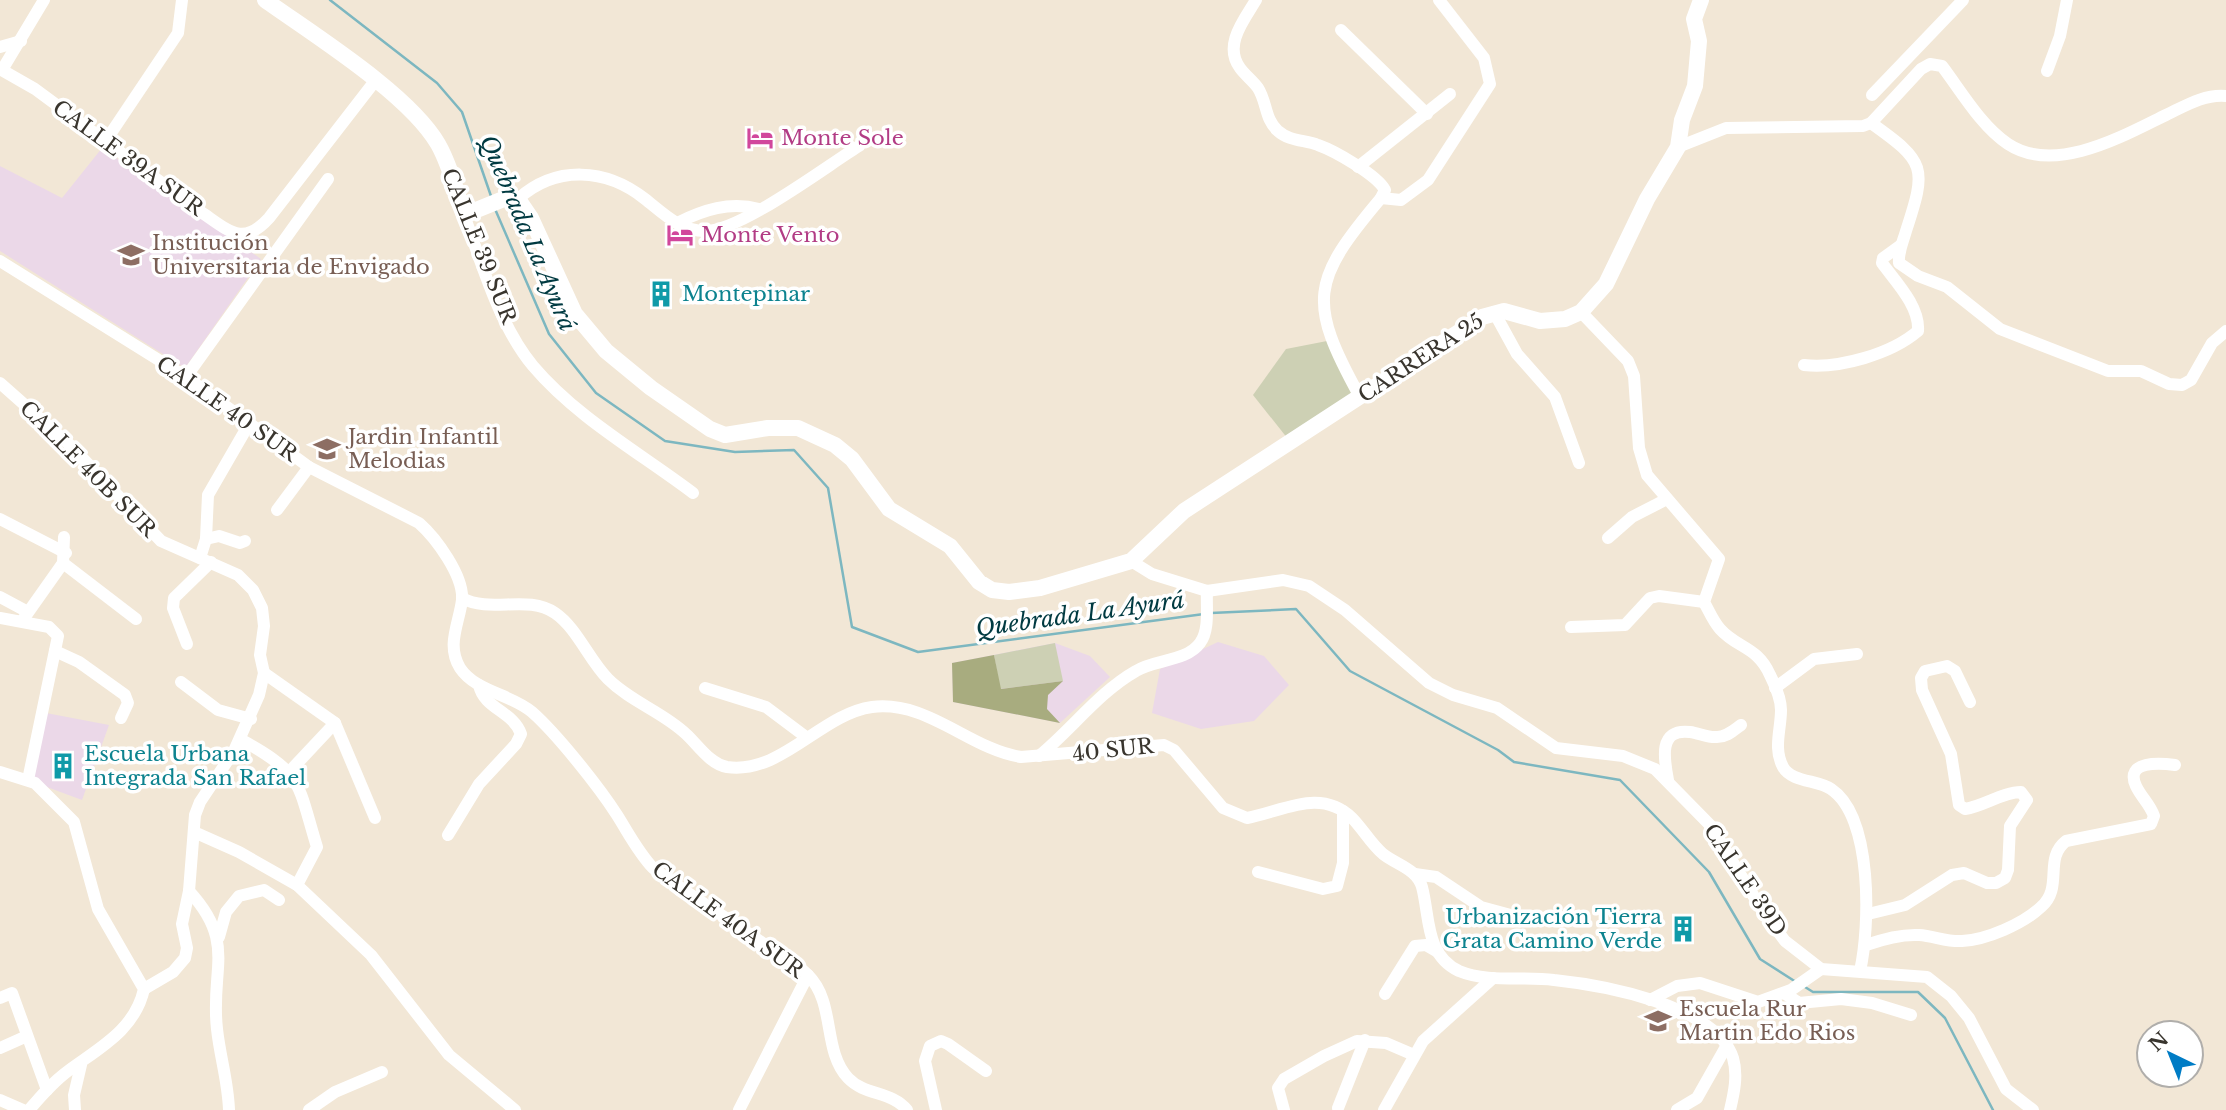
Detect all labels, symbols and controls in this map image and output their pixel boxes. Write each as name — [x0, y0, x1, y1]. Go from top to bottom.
street label: CALLE 39A SUR — [47, 94, 210, 222]
hotel icon: Monte Sole — [745, 123, 775, 153]
place label: Monte Sole — [781, 125, 904, 151]
water label: Quebrada La Ayurá — [474, 131, 582, 335]
street label: CALLE 39 SUR — [436, 164, 523, 329]
hotel icon: Monte Vento — [665, 220, 695, 250]
place label: Monte Vento — [701, 222, 840, 248]
place label: Institución Universitaria de Envigado — [152, 230, 430, 280]
school or university icon: Institución Universitaria de Envigado — [116, 240, 146, 270]
building icon: Montepinar — [646, 279, 676, 309]
place label: Montepinar — [682, 281, 810, 307]
street label: CARRERA 25 — [1353, 308, 1489, 408]
street label: CALLE 40 SUR — [151, 351, 304, 468]
street label: CALLE 40B SUR — [14, 395, 163, 544]
place label: Jardin Infantil Melodias — [345, 424, 499, 474]
school or university icon: Jardin Infantil Melodias — [312, 434, 342, 464]
water label: Quebrada La Ayurá — [974, 586, 1186, 642]
street label: 40 SUR — [1071, 733, 1156, 767]
place label: Escuela Urbana Integrada San Rafael — [84, 741, 306, 791]
building icon: Escuela Urbana Integrada San Rafael — [48, 751, 78, 781]
street label: CALLE 39D — [1698, 819, 1792, 941]
street label: CALLE 40A SUR — [647, 856, 810, 985]
place label: Urbanización Tierra Grata Camino Verde — [1442, 904, 1662, 954]
building icon: Urbanización Tierra Grata Camino Verde — [1668, 914, 1698, 944]
place label: Escuela Rur Martin Edo Rios — [1679, 996, 1855, 1046]
school or university icon: Escuela Rur Martin Edo Rios — [1643, 1006, 1673, 1036]
north arrow — [2135, 1019, 2205, 1089]
text: N — [2144, 1027, 2173, 1056]

